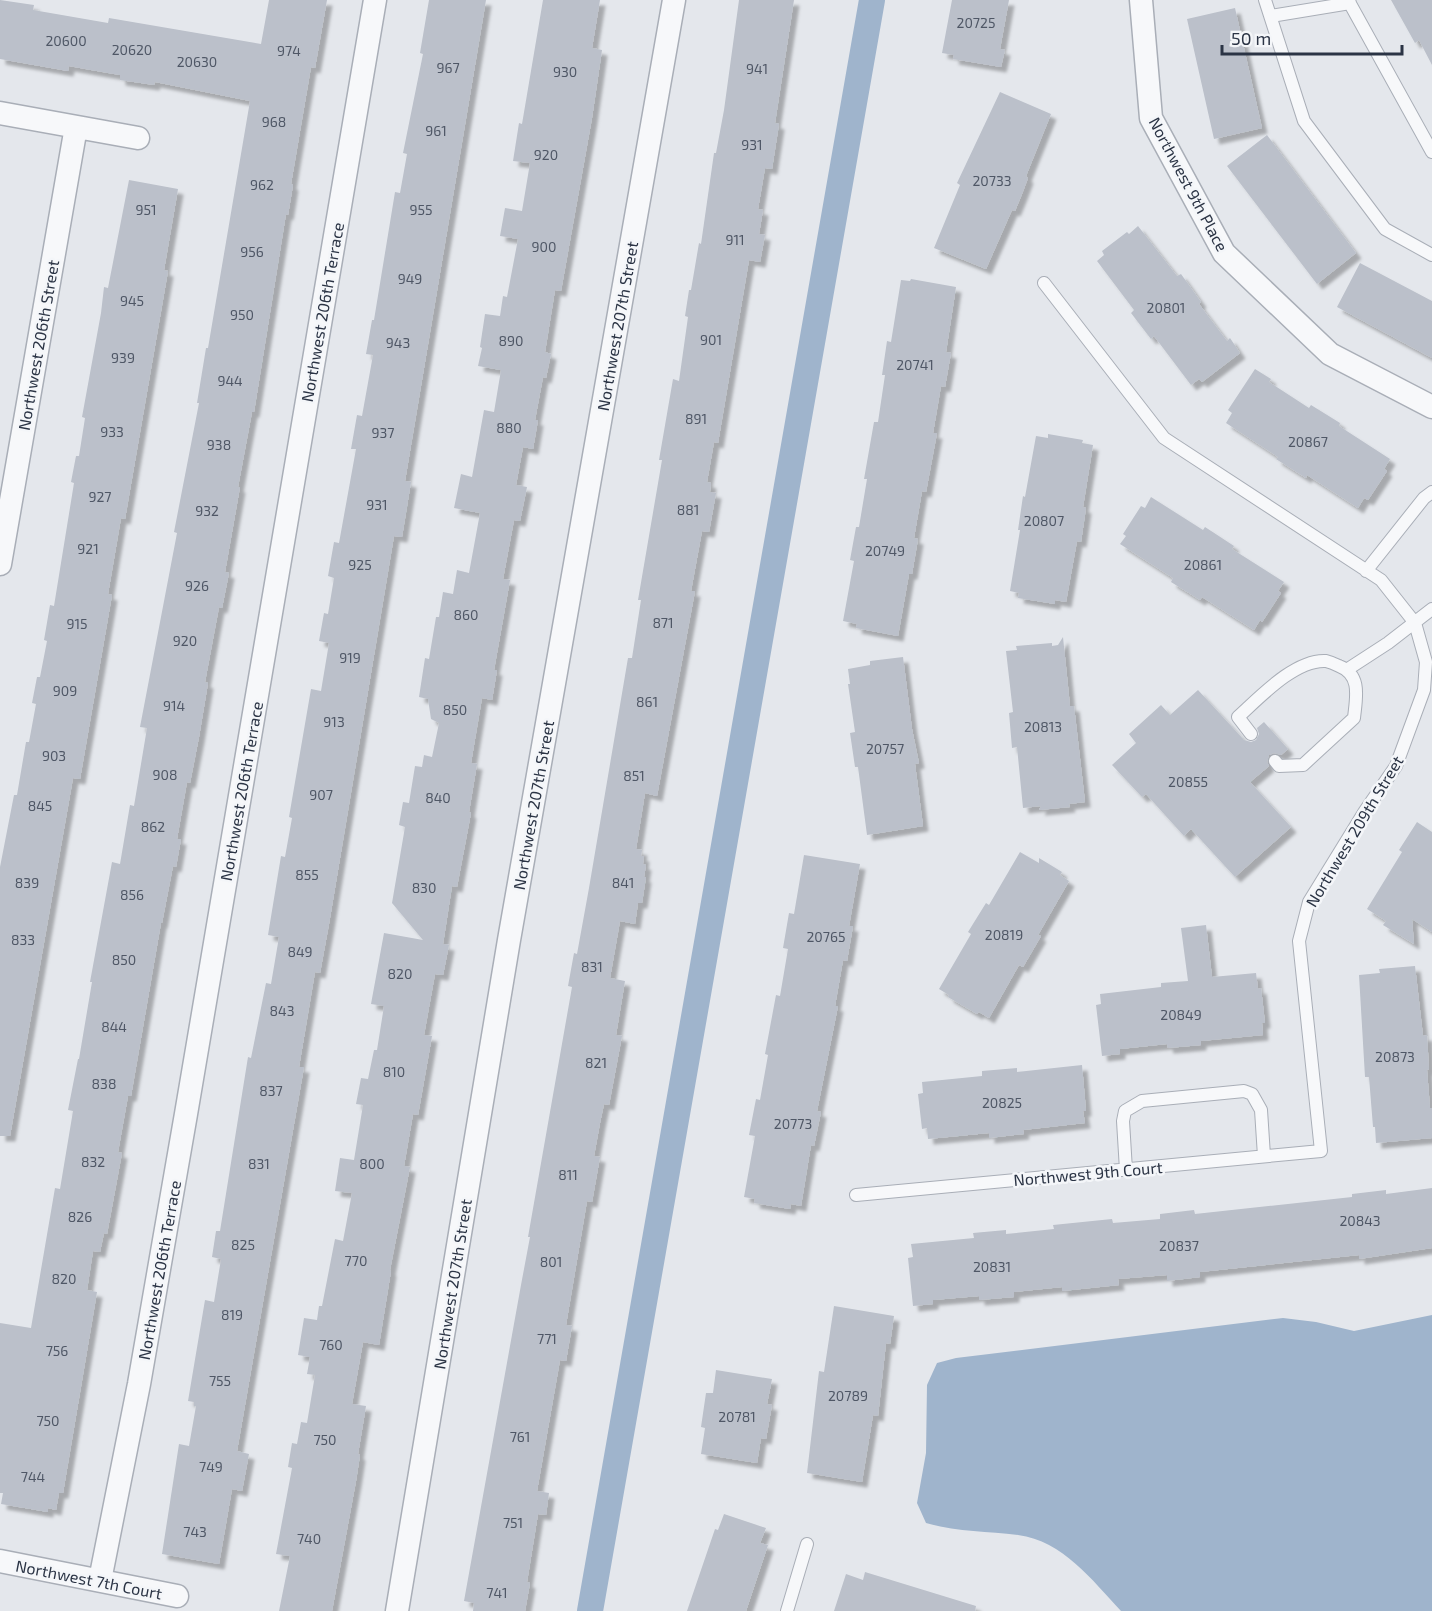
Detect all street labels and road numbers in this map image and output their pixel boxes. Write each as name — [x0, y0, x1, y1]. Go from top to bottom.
street label: Northwest 9th Place — [1146, 114, 1232, 254]
street label: Northwest 206th Terrace — [297, 221, 347, 403]
street label: Northwest 207th Street — [593, 240, 641, 412]
street label: Northwest 206th Street — [14, 258, 62, 432]
street label: Northwest 206th Terrace — [216, 700, 266, 882]
street label: Northwest 207th Street — [509, 719, 557, 891]
street label: Northwest 209th Street — [1301, 752, 1407, 910]
street label: Northwest 9th Court — [1013, 1157, 1163, 1189]
street label: Northwest 206th Terrace — [134, 1179, 184, 1361]
street label: Northwest 207th Street — [429, 1198, 475, 1370]
street label: Northwest 7th Court — [14, 1555, 164, 1603]

